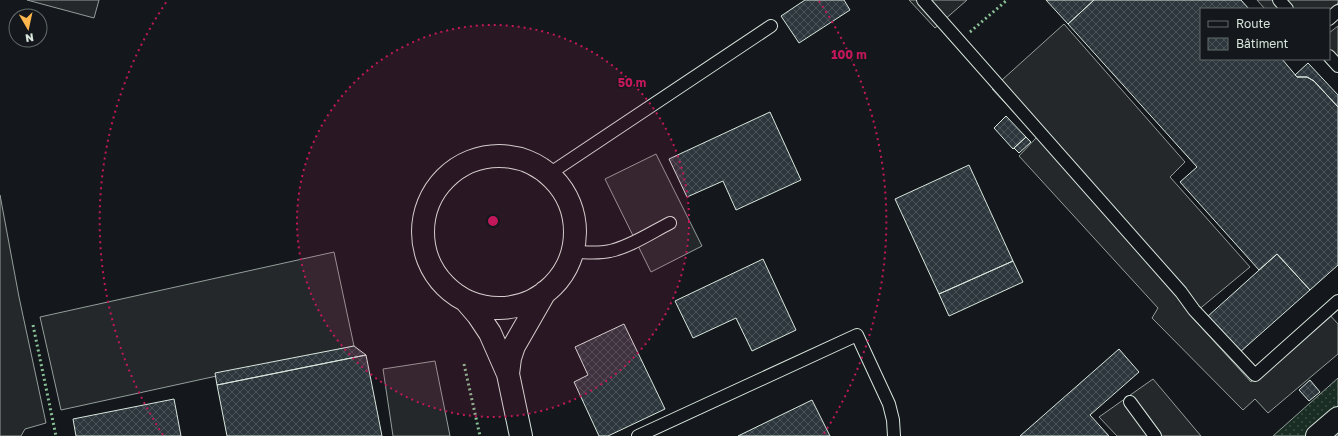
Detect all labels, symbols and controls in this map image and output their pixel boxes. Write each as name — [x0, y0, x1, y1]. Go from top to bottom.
north arrow — [8, 8, 48, 48]
legend — [1200, 8, 1330, 60]
text: Route — [1236, 16, 1270, 31]
text: N — [24, 31, 35, 45]
text: Bâtiment — [1236, 36, 1289, 51]
text: 100 m — [831, 47, 867, 62]
text: 50 m — [618, 75, 646, 90]
centre of rings — [486, 214, 500, 228]

